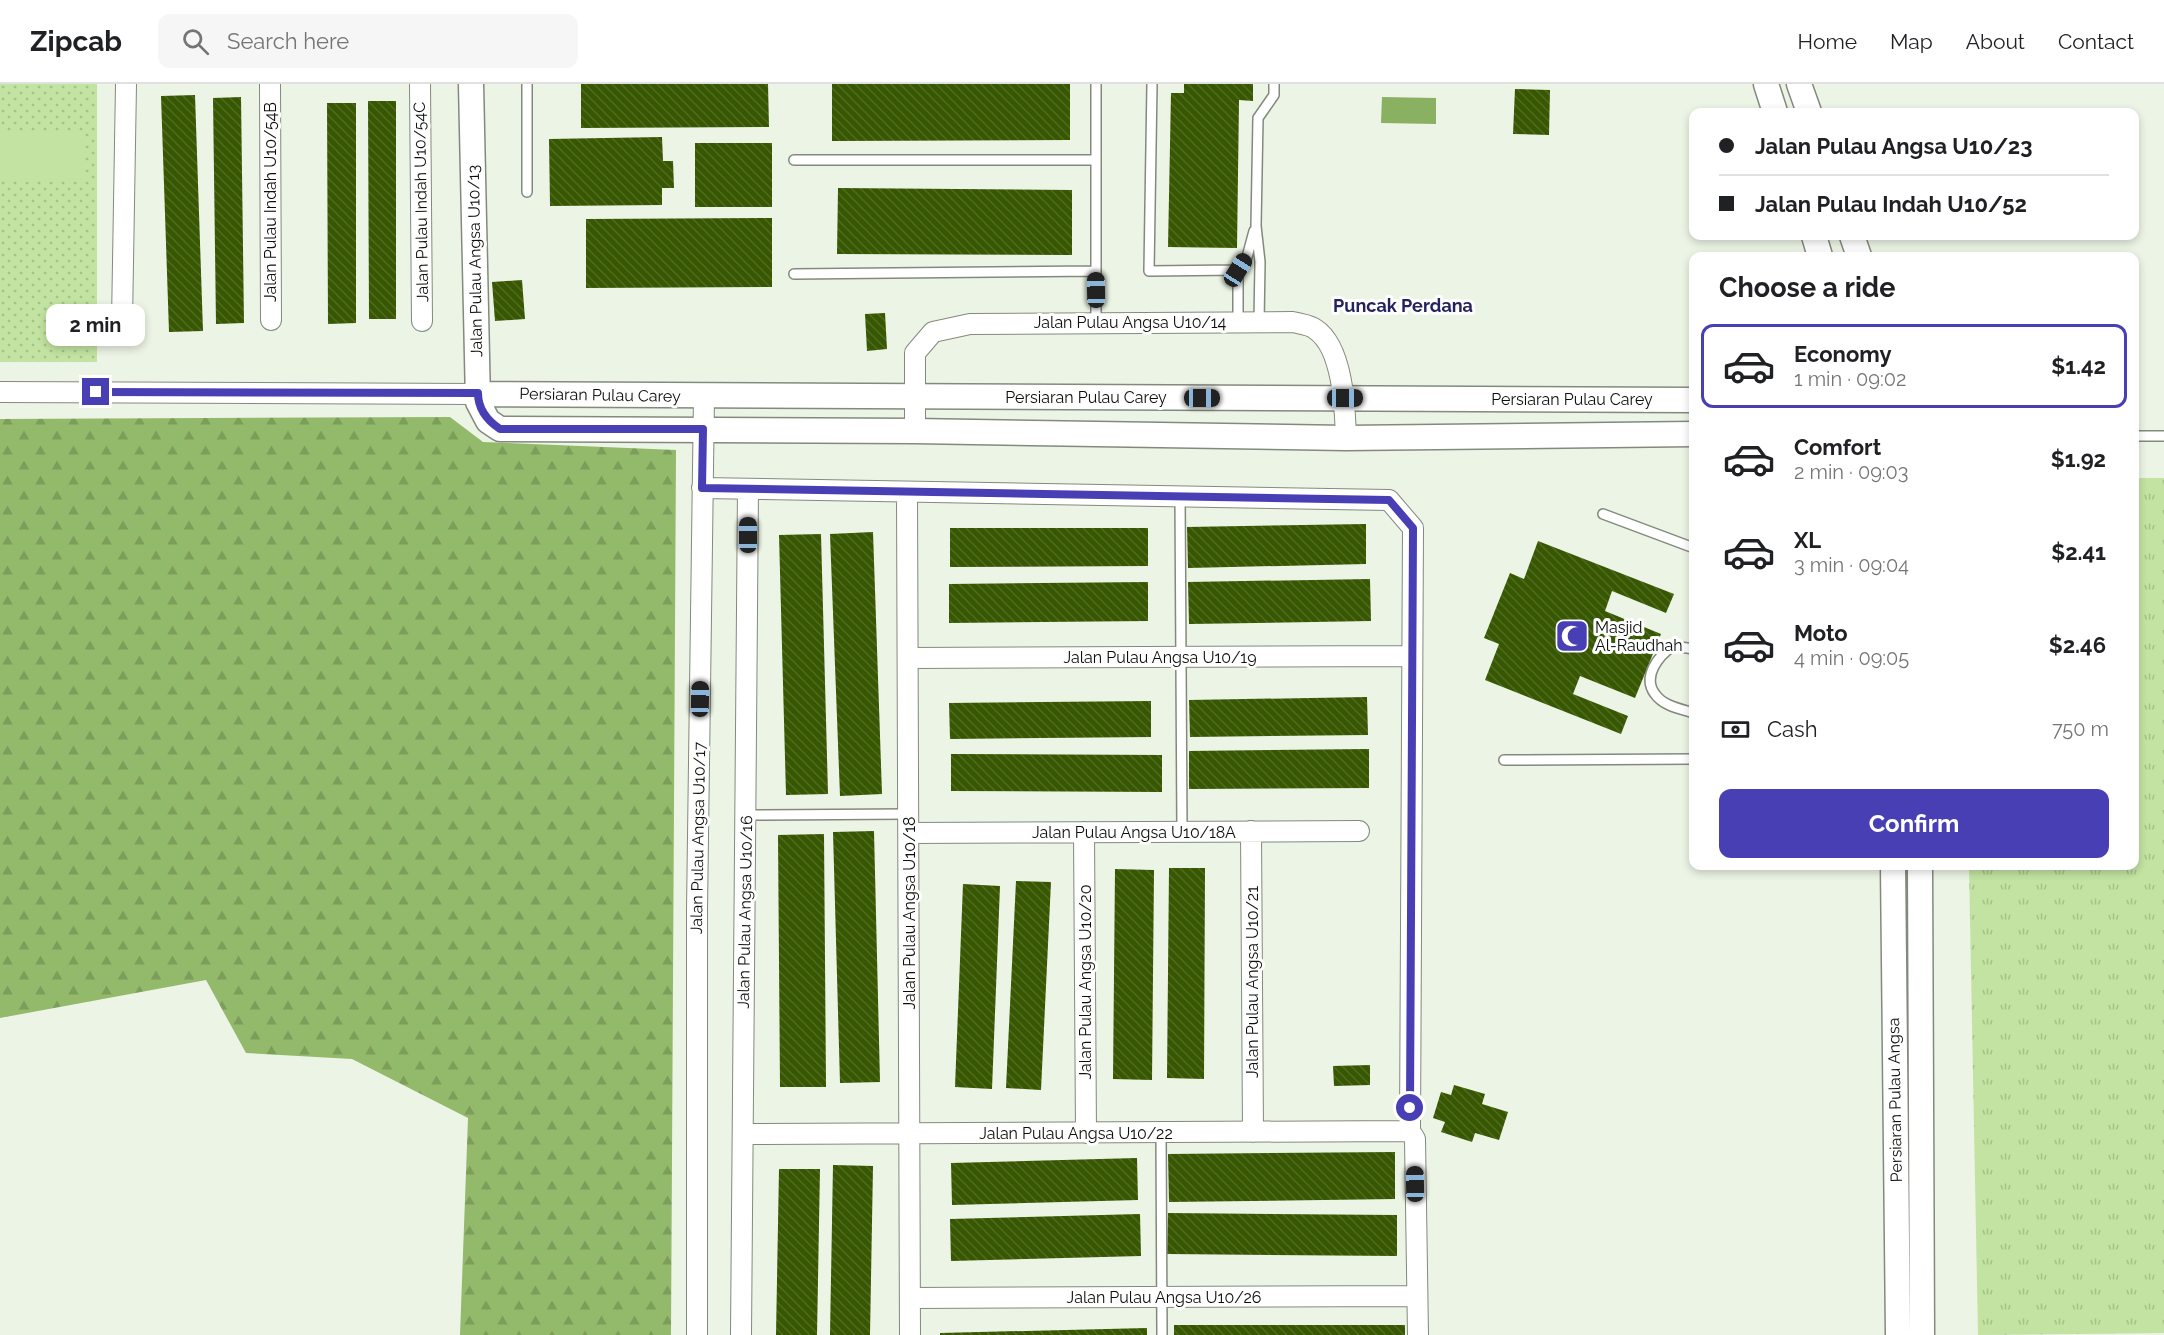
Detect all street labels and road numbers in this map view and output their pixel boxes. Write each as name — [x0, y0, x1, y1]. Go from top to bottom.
street label: Jalan Pulau Indah U10/54B — [261, 102, 280, 302]
street label: Jalan Pulau Indah U10/54C — [410, 102, 432, 302]
street label: Jalan Pulau Angsa U10/13 — [464, 165, 486, 357]
street label: Jalan Pulau Angsa U10/14 — [1034, 313, 1226, 332]
street label: Persiaran Pulau Carey — [519, 384, 681, 406]
street label: Persiaran Pulau Carey — [1005, 388, 1167, 407]
street label: Persiaran Pulau Carey — [1491, 390, 1653, 409]
street label: Jalan Pulau Angsa U10/19 — [1063, 648, 1257, 667]
street label: Jalan Pulau Angsa U10/17 — [687, 741, 709, 934]
street label: Jalan Pulau Angsa U10/16 — [734, 815, 756, 1009]
street label: Jalan Pulau Angsa U10/18 — [900, 816, 919, 1010]
street label: Jalan Pulau Angsa U10/18A — [1032, 823, 1236, 842]
street label: Jalan Pulau Angsa U10/20 — [1076, 885, 1095, 1079]
street label: Jalan Pulau Angsa U10/21 — [1243, 886, 1262, 1078]
street label: Persiaran Pulau Angsa — [1884, 1018, 1906, 1182]
street label: Jalan Pulau Angsa U10/22 — [979, 1124, 1173, 1143]
street label: Jalan Pulau Angsa U10/26 — [1067, 1288, 1261, 1307]

